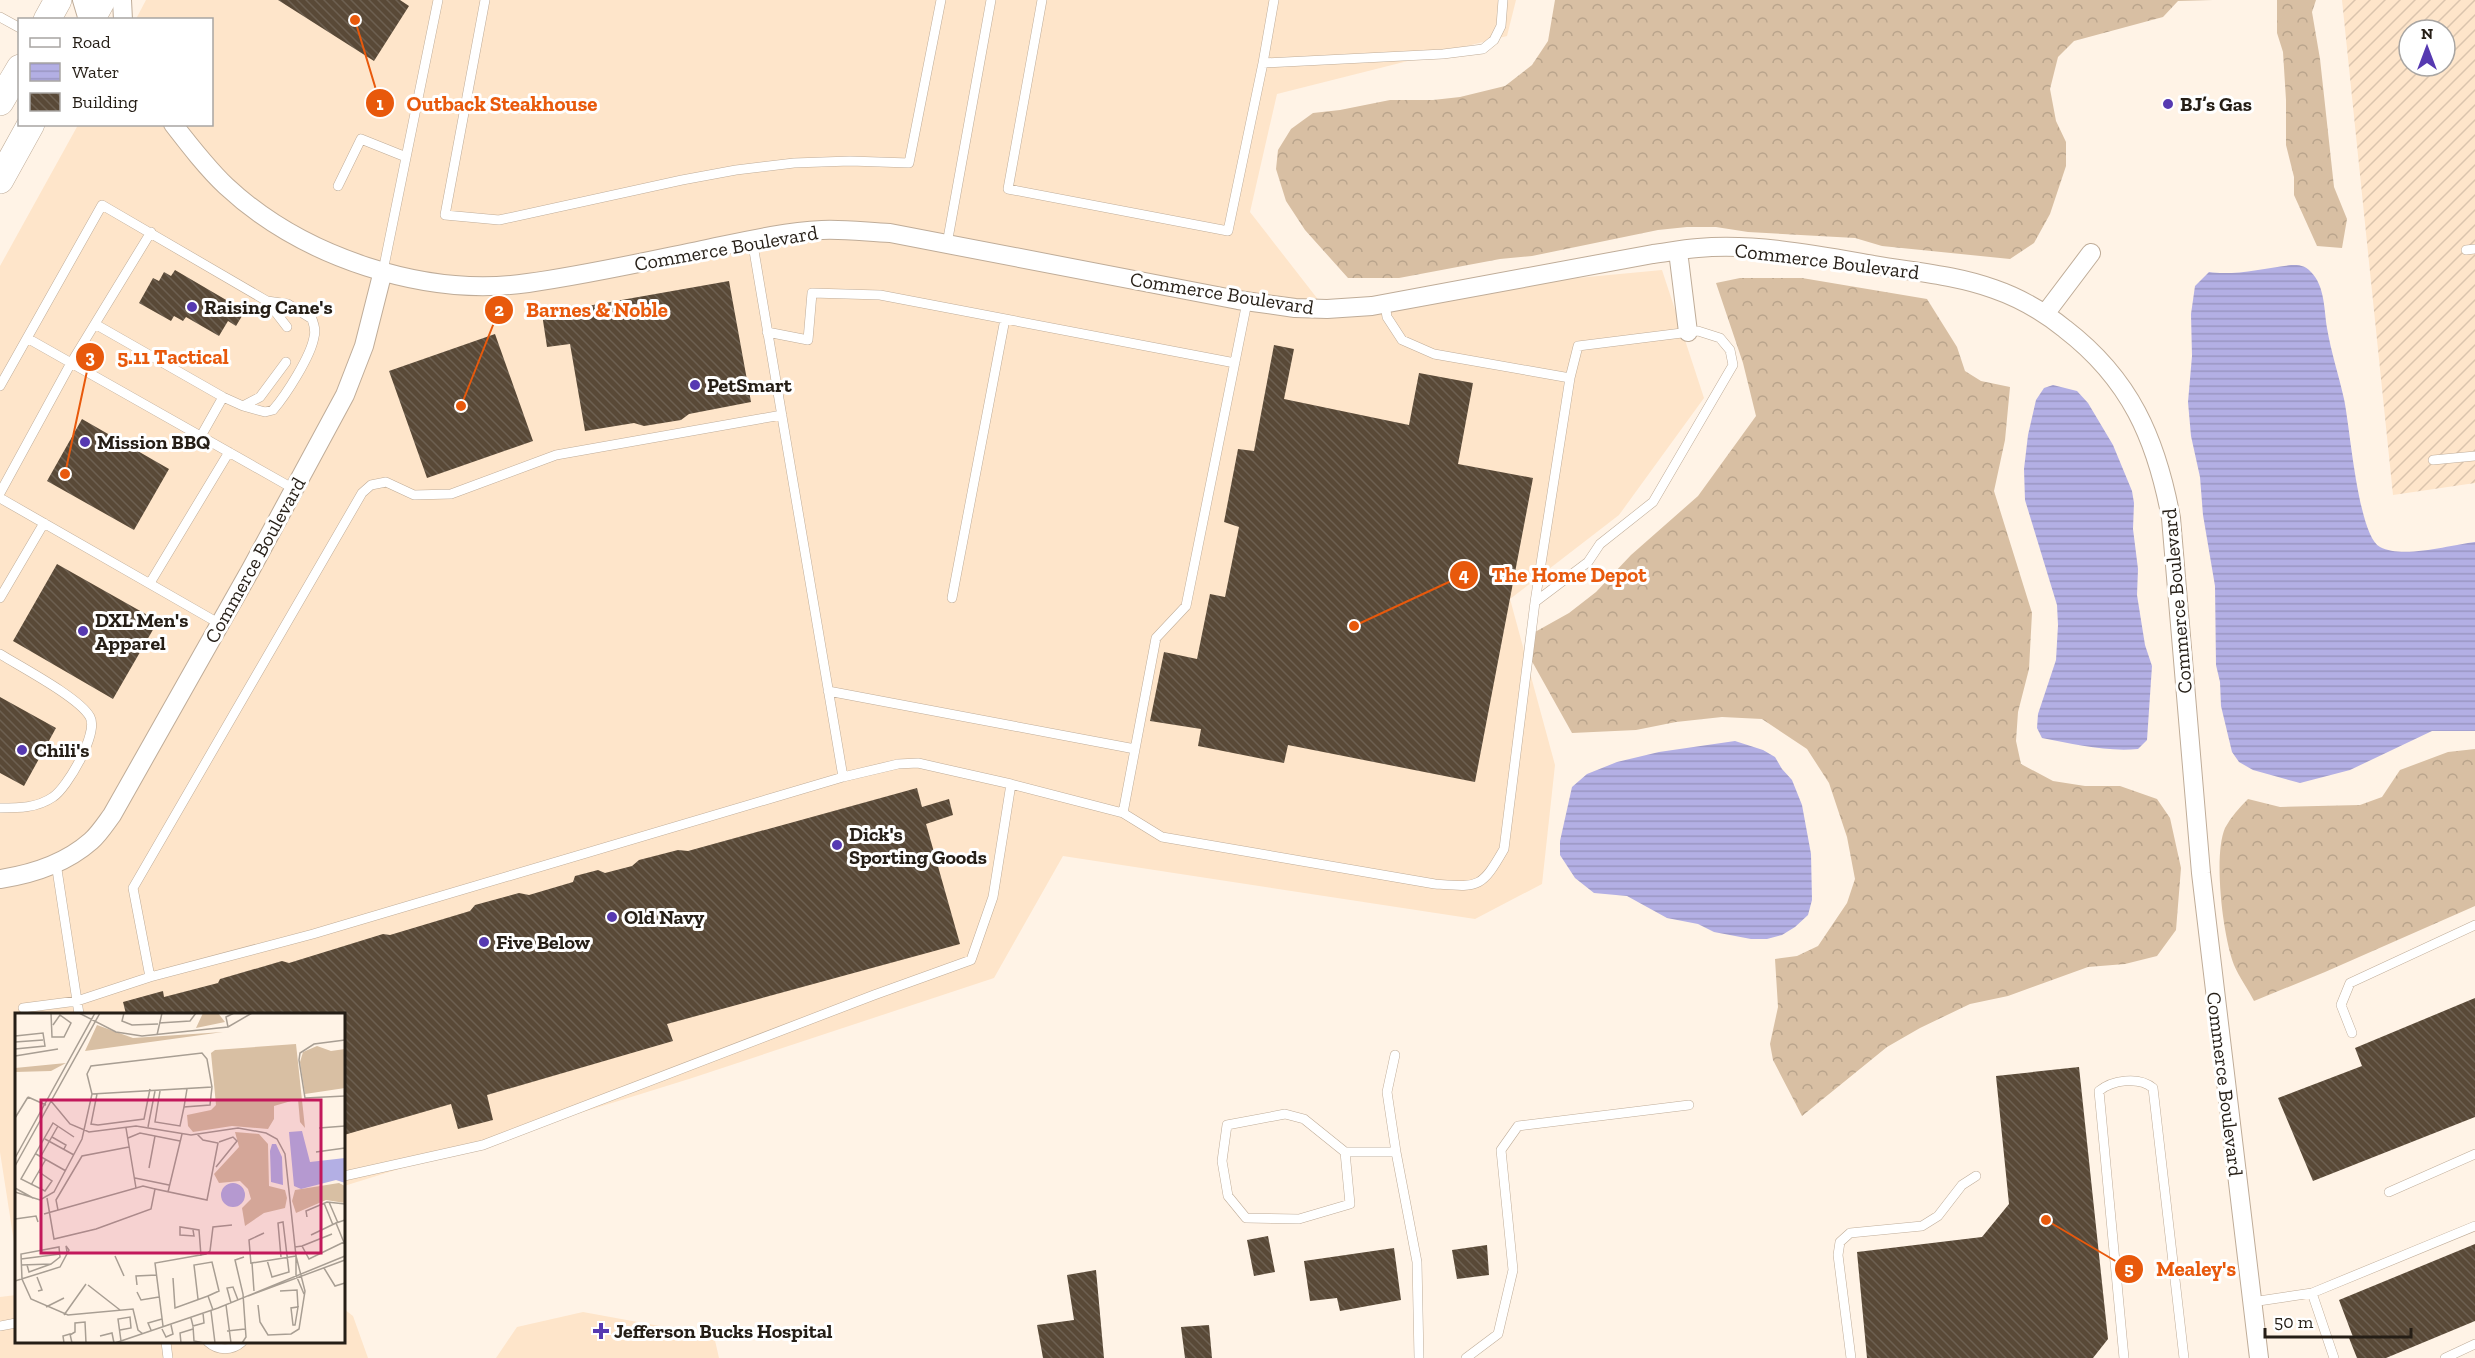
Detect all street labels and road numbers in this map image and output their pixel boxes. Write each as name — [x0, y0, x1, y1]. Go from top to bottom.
street label: Commerce Boulevard — [632, 220, 820, 276]
street label: Commerce Boulevard — [1733, 238, 1921, 284]
street label: Commerce Boulevard — [1128, 267, 1316, 319]
street label: Commerce Boulevard — [199, 473, 311, 647]
street label: Commerce Boulevard — [2157, 507, 2197, 695]
street label: Commerce Boulevard — [2202, 990, 2248, 1178]

